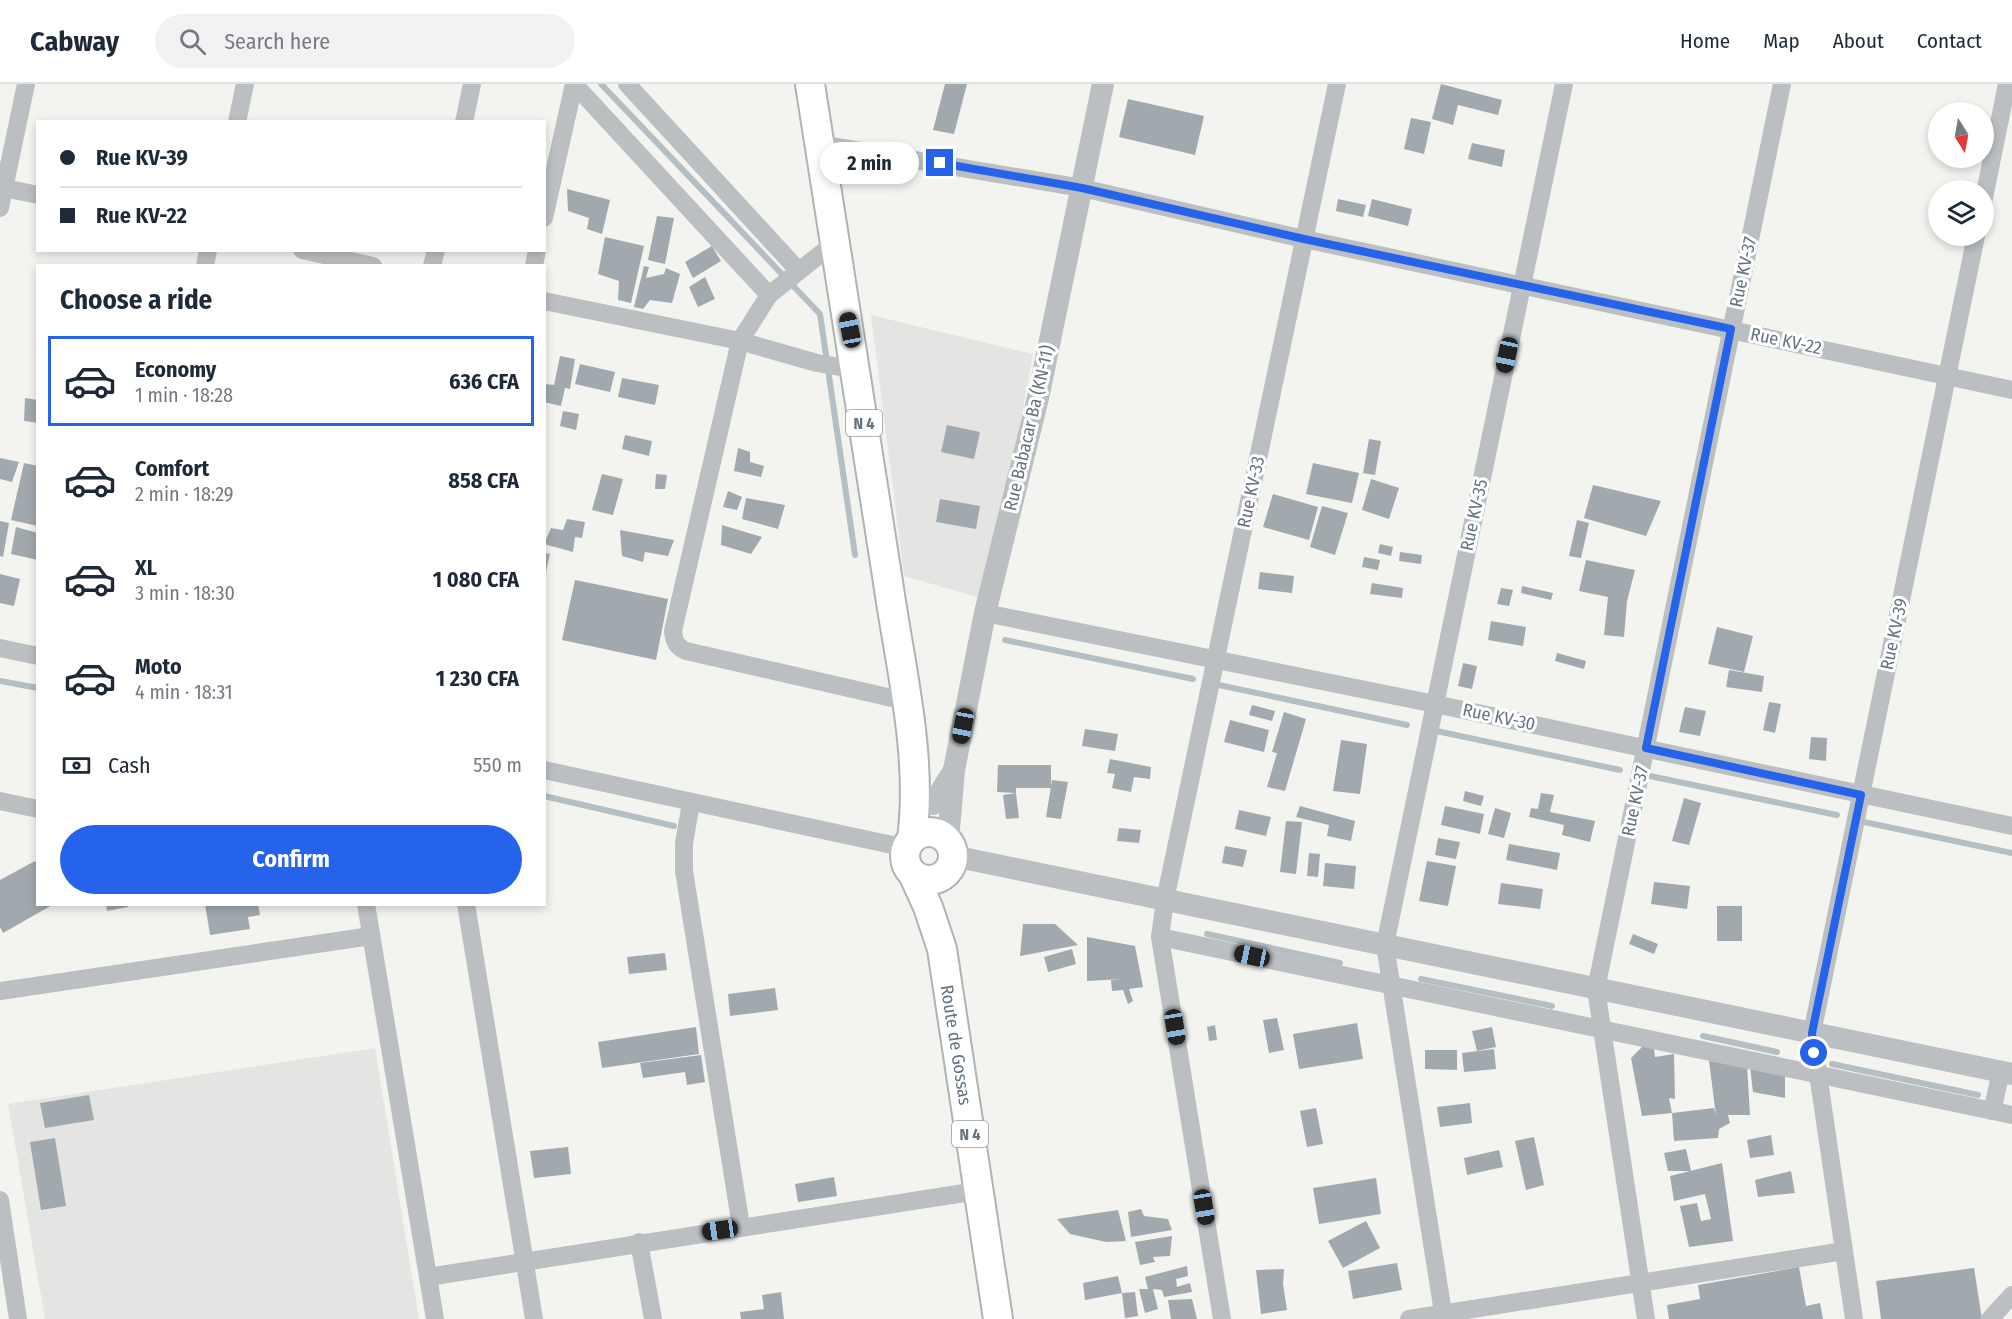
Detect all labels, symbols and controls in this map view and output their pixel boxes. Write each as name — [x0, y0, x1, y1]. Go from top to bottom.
search box — [155, 14, 575, 68]
text: Cabway — [30, 25, 119, 58]
icon: search — [176, 25, 209, 58]
text: Search here — [224, 28, 330, 55]
text: Home — [1680, 28, 1730, 54]
text: Map — [1763, 28, 1800, 54]
text: About — [1833, 28, 1884, 54]
text: Contact — [1917, 28, 1982, 54]
north arrow — [1928, 102, 1994, 168]
map controls — [1928, 102, 1994, 246]
callout: 2 min — [820, 142, 919, 184]
text: Rue KV-39 — [96, 144, 188, 171]
route end — [926, 149, 953, 176]
text: 2 min — [847, 151, 892, 175]
button: layers — [1928, 180, 1994, 246]
text: Rue KV-22 — [96, 202, 187, 229]
street label: Rue KV-37 — [1725, 235, 1761, 309]
text: Choose a ride — [60, 284, 212, 316]
car — [838, 311, 862, 349]
street label: Rue KV-22 — [1749, 323, 1824, 359]
car — [1494, 336, 1520, 374]
street label: Rue Babacar Ba (KN-11) — [999, 343, 1059, 513]
icon: car — [63, 354, 117, 408]
text: Economy — [135, 356, 216, 383]
text: 636 CFA — [449, 368, 519, 395]
text: 1 min · 18:28 — [135, 383, 233, 407]
road number: N 4 — [846, 410, 882, 436]
icon: car — [63, 453, 117, 507]
street label: Rue KV-33 — [1233, 454, 1269, 530]
text: Comfort — [135, 455, 209, 482]
text: 858 CFA — [448, 467, 519, 494]
street label: Rue KV-35 — [1456, 477, 1492, 553]
text: 2 min · 18:29 — [135, 482, 234, 506]
icon: car — [63, 552, 117, 606]
text: XL — [135, 554, 157, 581]
text: 1 080 CFA — [433, 566, 519, 593]
text: 3 min · 18:30 — [135, 581, 235, 605]
street label: Rue KV-39 — [1876, 596, 1912, 672]
icon: car — [63, 651, 117, 705]
text: Moto — [135, 653, 182, 680]
text: 1 230 CFA — [436, 665, 519, 692]
text: 4 min · 18:31 — [135, 680, 233, 704]
street label: Rue KV-30 — [1461, 699, 1537, 735]
car — [951, 707, 975, 745]
icon: cash — [60, 749, 93, 782]
text: Cash — [108, 752, 151, 779]
text: 550 m — [473, 753, 522, 777]
street label: Rue KV-37 — [1617, 764, 1653, 838]
button: Confirm — [60, 825, 522, 894]
car — [1233, 943, 1271, 969]
street label: Route de Gossas — [936, 983, 976, 1107]
car — [1163, 1008, 1187, 1046]
route start — [1800, 1039, 1827, 1066]
road number: N 4 — [952, 1121, 988, 1147]
car — [1192, 1188, 1216, 1226]
car — [701, 1219, 739, 1241]

